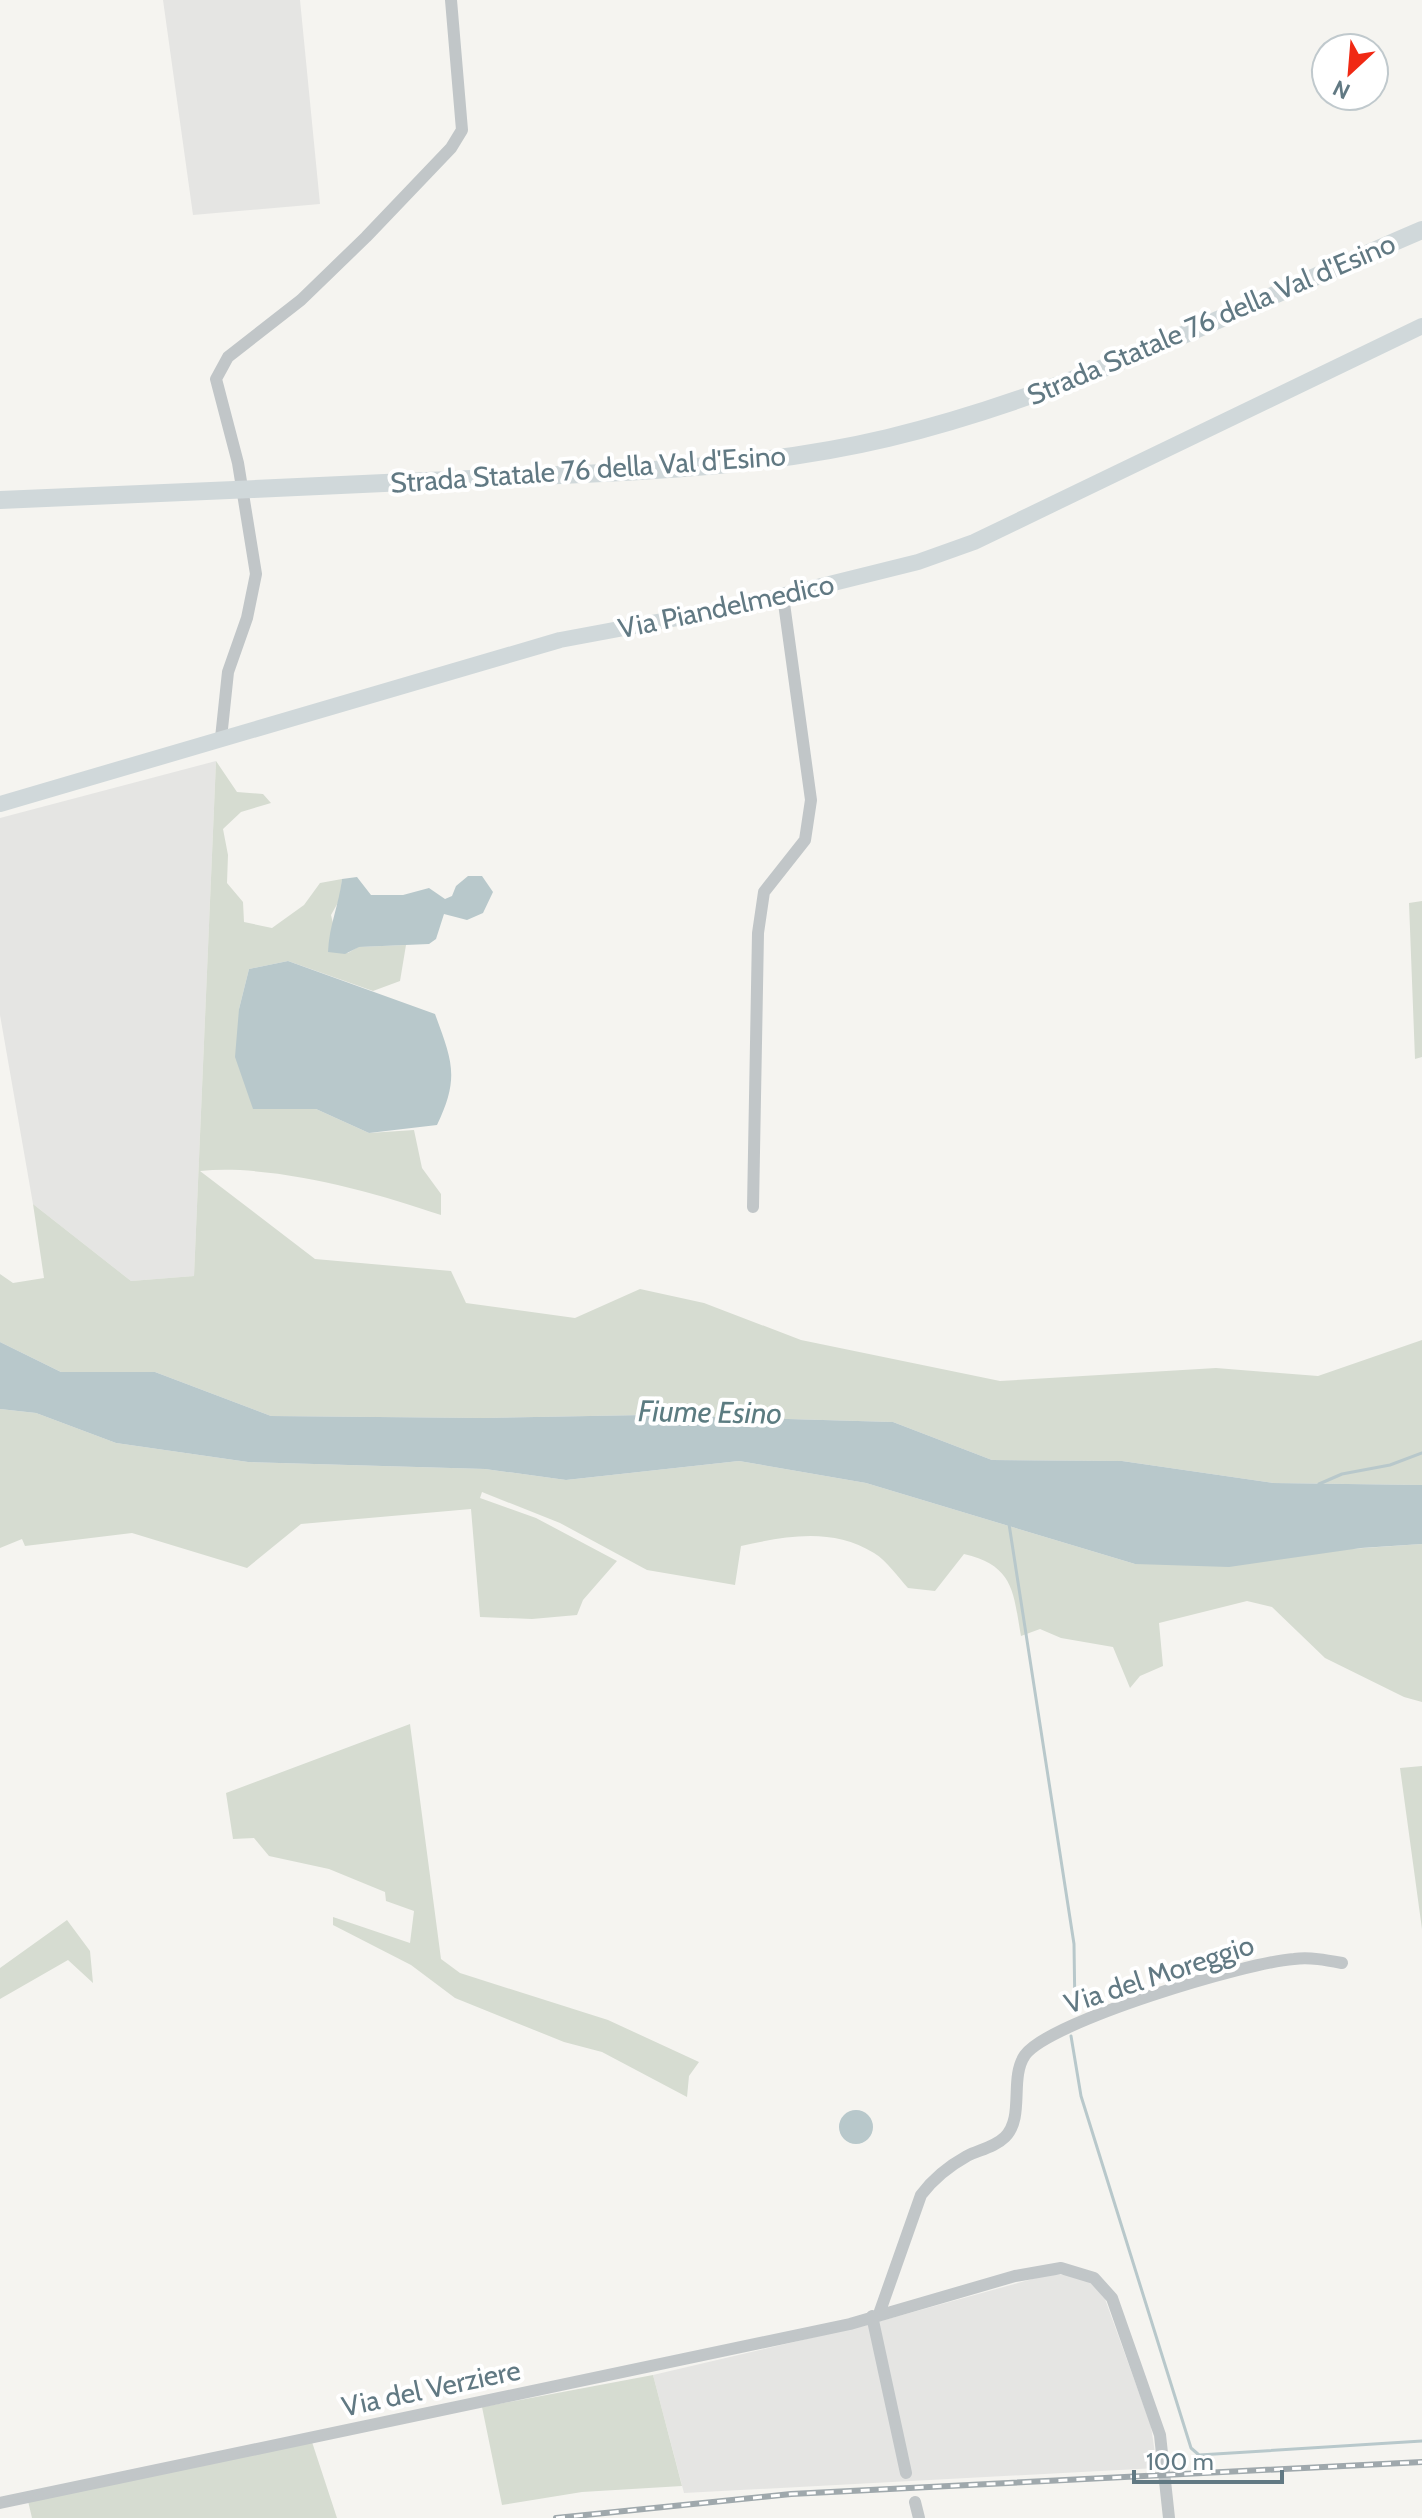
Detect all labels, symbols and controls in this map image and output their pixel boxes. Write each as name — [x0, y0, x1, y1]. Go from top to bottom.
north arrow — [1310, 32, 1390, 112]
text: N — [1329, 74, 1354, 105]
street label: Strada Statale 76 della Val d'Esino — [1022, 226, 1400, 412]
street label: Strada Statale 76 della Val d'Esino — [389, 438, 787, 500]
street label: Via Piandelmedico — [615, 567, 837, 645]
water label: Fiume Esino — [638, 1392, 782, 1432]
street label: Via del Moreggio — [1060, 1927, 1258, 2021]
street label: Via del Verziere — [339, 2352, 523, 2424]
scale bar — [1134, 2434, 1282, 2484]
text: 100 m — [1146, 2447, 1214, 2476]

